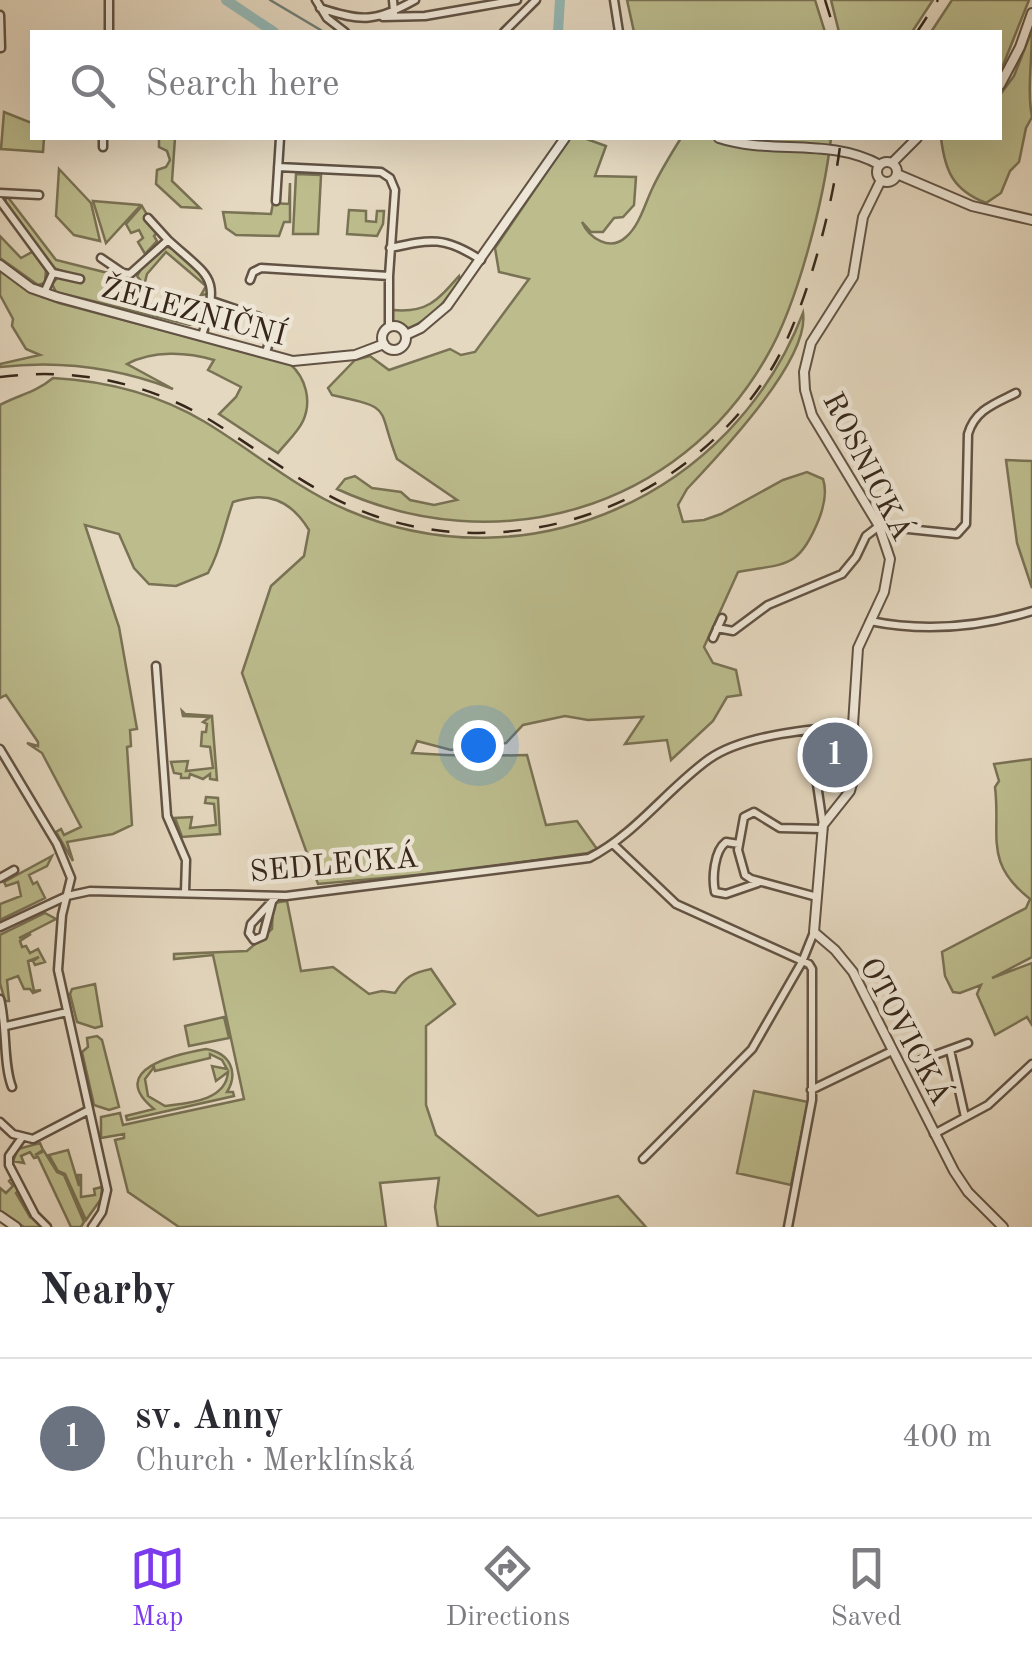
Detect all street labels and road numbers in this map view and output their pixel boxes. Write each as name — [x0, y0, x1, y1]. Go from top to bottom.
street label: ŽELEZNIČNÍ — [98, 269, 291, 352]
street label: ROSNICKÁ — [816, 386, 921, 546]
street label: SEDLECKÁ — [248, 839, 420, 888]
street label: OTOVICKÁ — [853, 951, 960, 1110]

